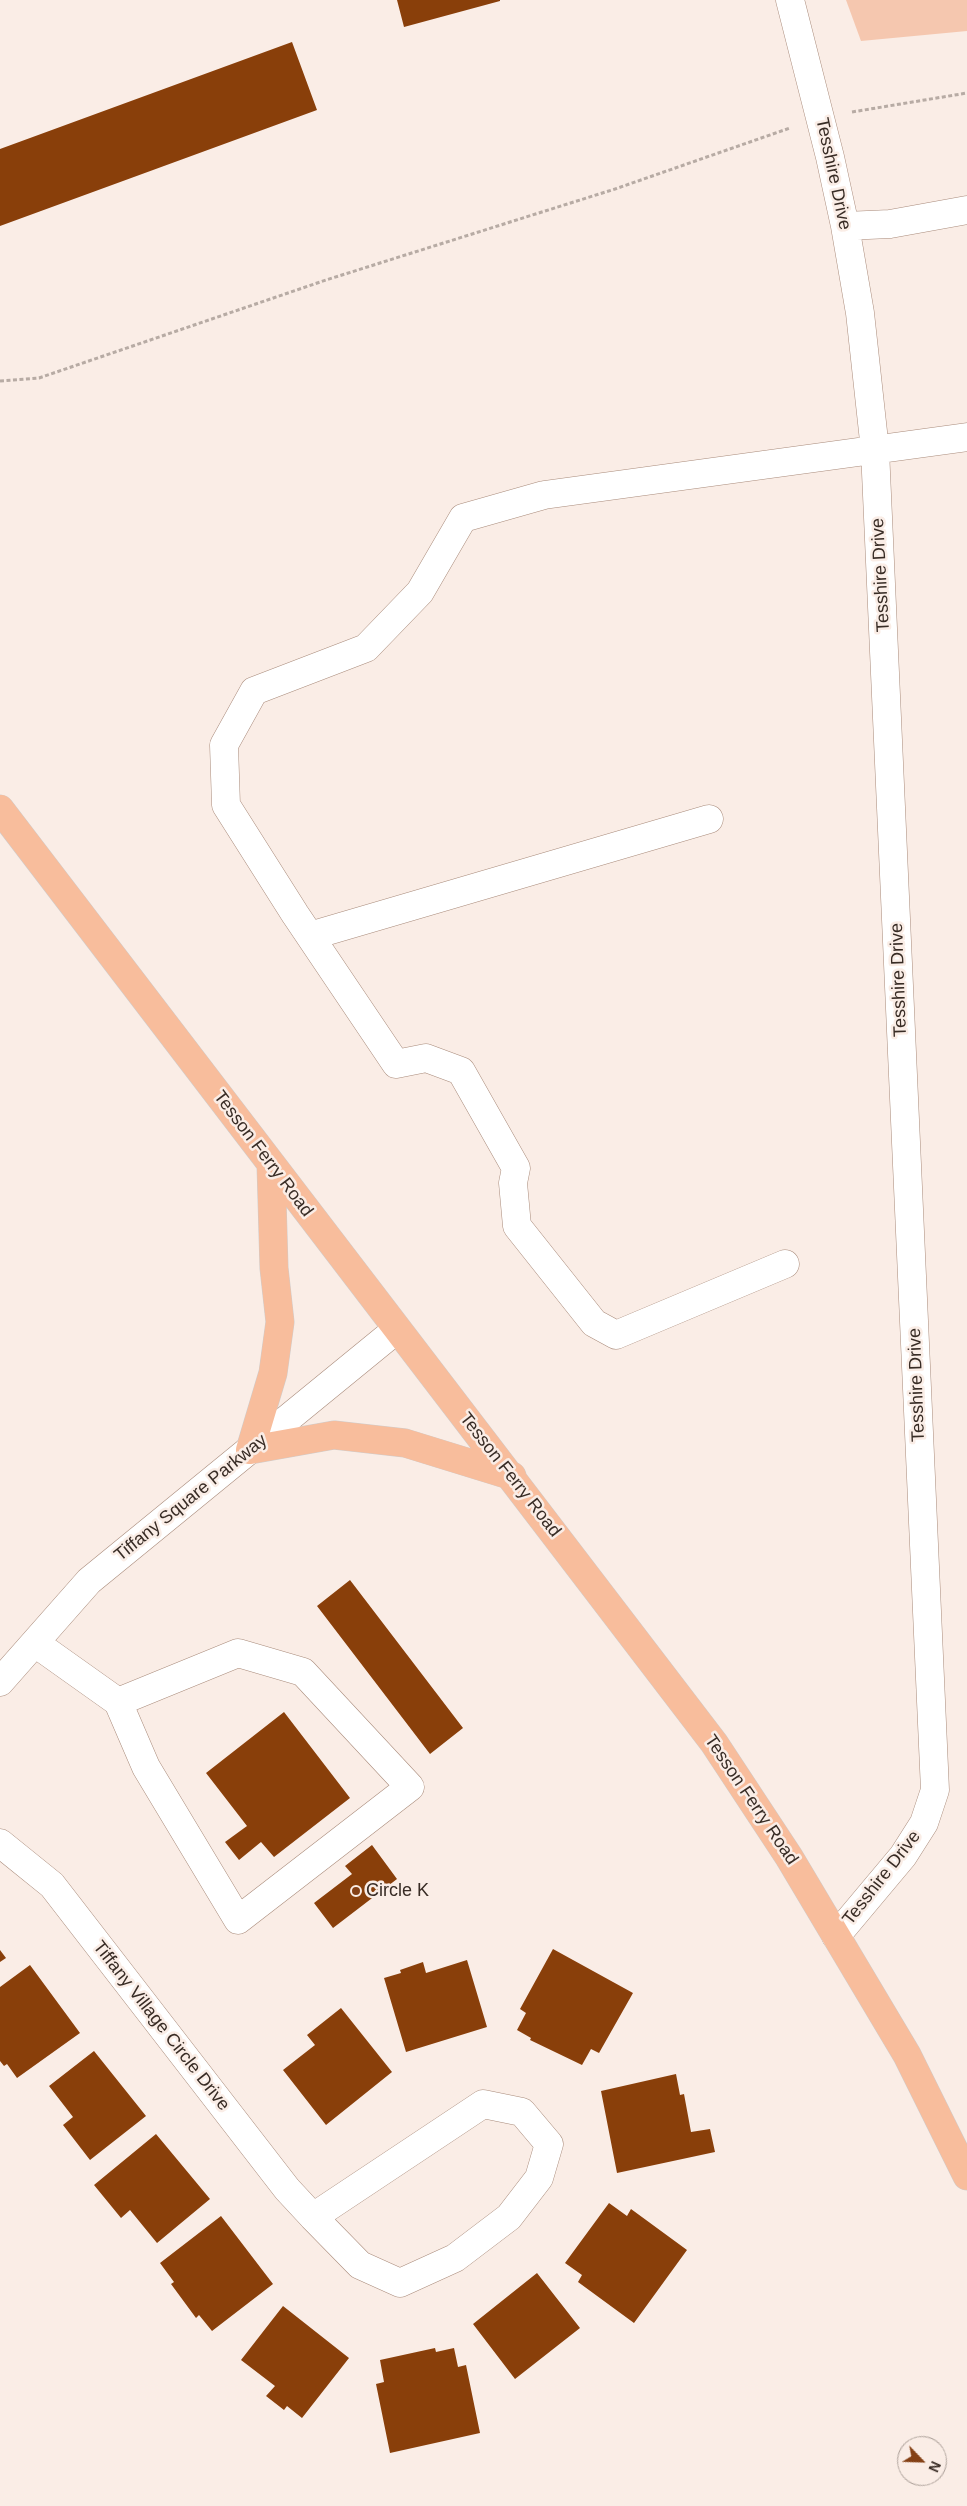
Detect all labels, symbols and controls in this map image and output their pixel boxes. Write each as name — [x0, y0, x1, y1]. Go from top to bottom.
street label: Tesshire Drive — [811, 116, 855, 232]
street label: Tesshire Drive — [867, 517, 895, 633]
street label: Tesshire Drive — [886, 923, 912, 1037]
street label: Tesson Ferry Road — [209, 1087, 317, 1221]
street label: Tesshire Drive — [904, 1328, 930, 1442]
street label: Tesson Ferry Road — [455, 1408, 565, 1542]
street label: Tiffany Square Parkway — [110, 1430, 272, 1566]
street label: Tesson Ferry Road — [700, 1731, 802, 1869]
street label: Tesshire Drive — [838, 1826, 926, 1930]
place label: Circle K — [366, 1880, 429, 1902]
marker: Circle K — [350, 1885, 362, 1897]
street label: Tiffany Village Circle Drive — [88, 1937, 234, 2115]
north arrow — [897, 2436, 947, 2486]
text: N — [925, 2459, 944, 2475]

